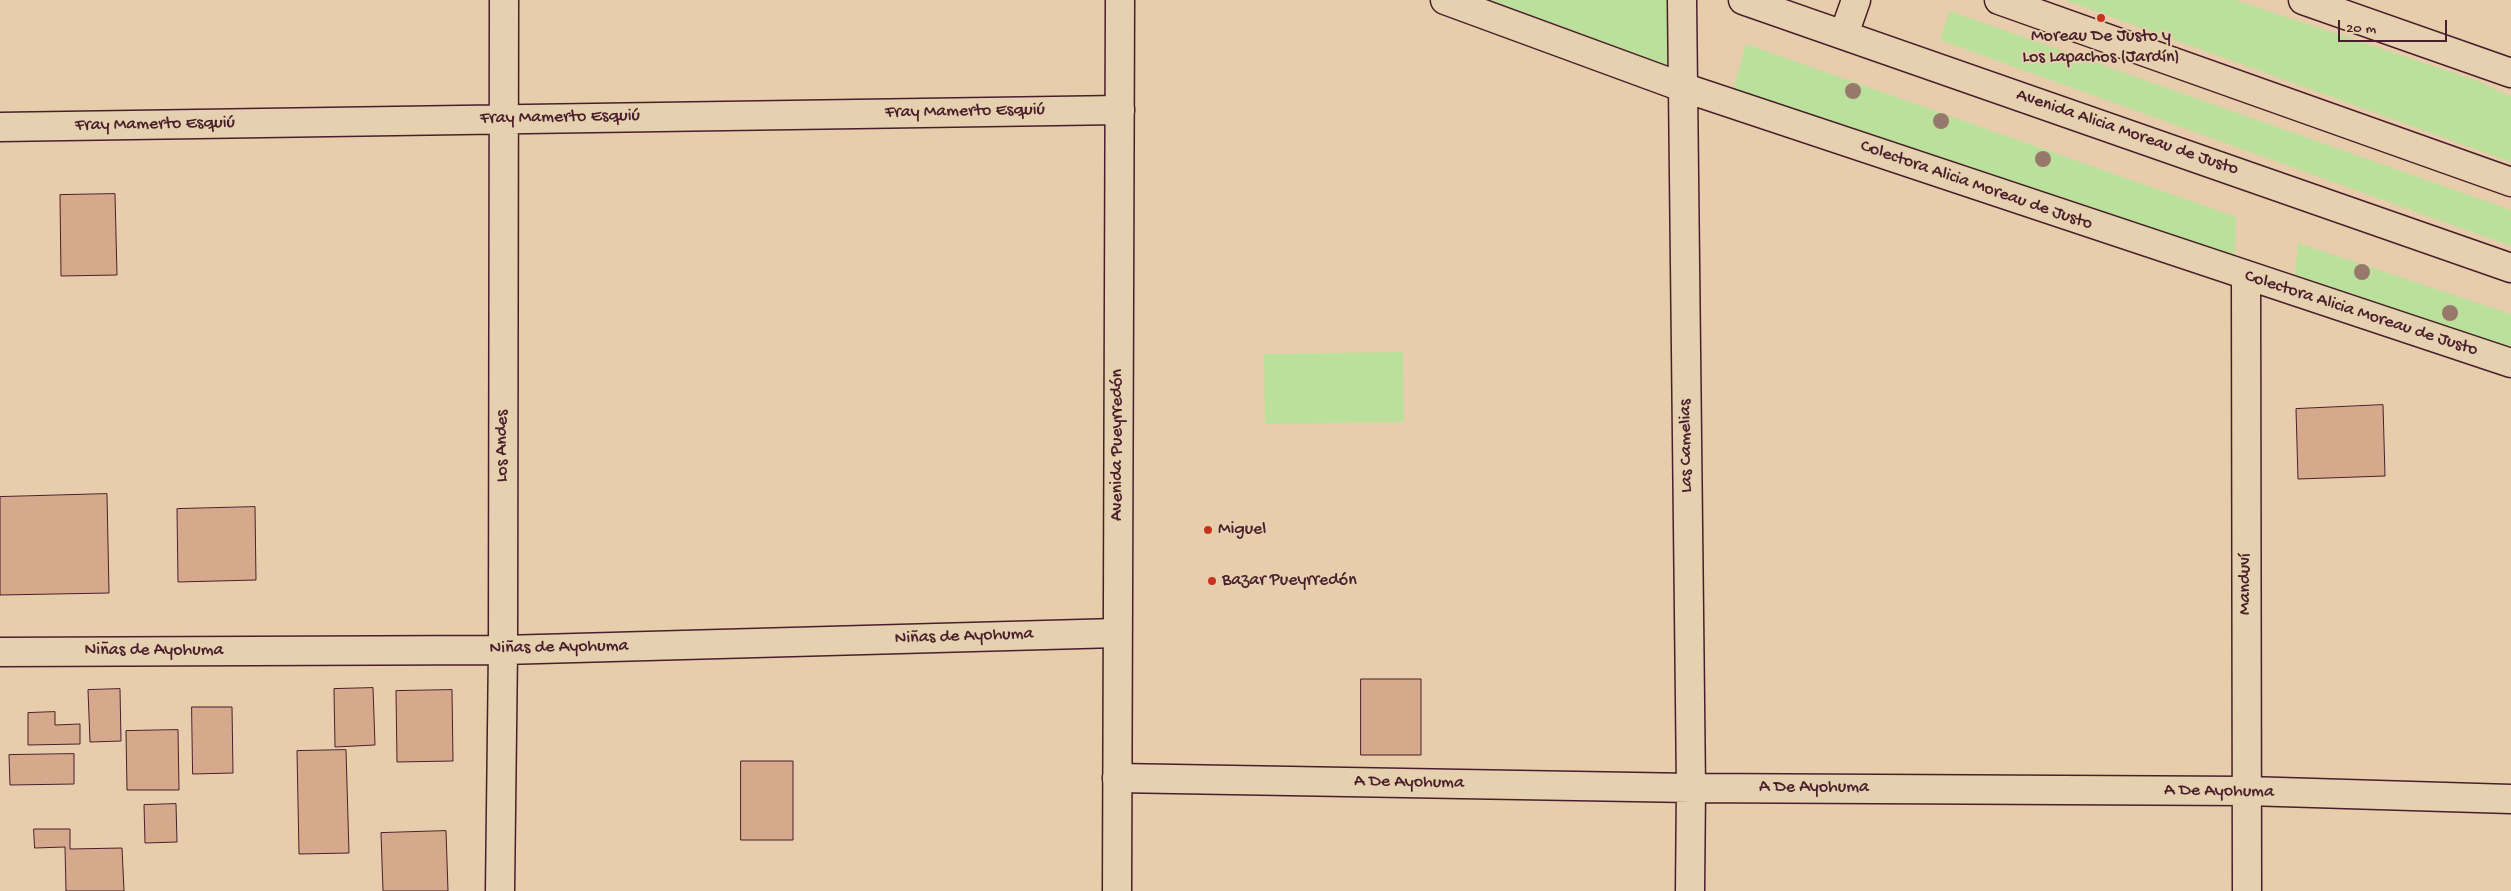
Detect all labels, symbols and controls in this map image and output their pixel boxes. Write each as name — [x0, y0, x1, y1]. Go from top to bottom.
scale bar — [2341, 10, 2450, 42]
marker: Moreau De Justo y Los Lapachos (Jardín) — [2095, 12, 2107, 24]
text: 20 m — [2346, 20, 2376, 38]
place label: Moreau De Justo y Los Lapachos (Jardín) — [2022, 26, 2180, 68]
street label: Avenida Alicia Moreau de Justo — [2013, 85, 2241, 181]
street label: Fray Mamerto Esquiú — [885, 100, 1045, 124]
street label: Fray Mamerto Esquiú — [480, 106, 640, 130]
street label: Fray Mamerto Esquiú — [75, 113, 235, 137]
street label: Colectora Alicia Moreau de Justo — [1857, 136, 2095, 236]
street label: Colectora Alicia Moreau de Justo — [2242, 266, 2480, 362]
street label: Avenida Pueyrredón — [1107, 369, 1129, 521]
street label: Las Camelias — [1675, 399, 1699, 493]
street label: Los Andes — [492, 410, 514, 482]
place label: Miguel — [1218, 519, 1266, 541]
marker: Miguel — [1202, 524, 1214, 536]
street label: Manduví — [2235, 553, 2257, 615]
place label: Bazar Pueyrredón — [1222, 570, 1357, 592]
marker: Bazar Pueyrredón — [1206, 575, 1218, 587]
street label: Niñas de Ayohuma — [894, 624, 1034, 650]
street label: Niñas de Ayohuma — [489, 636, 629, 660]
street label: Niñas de Ayohuma — [85, 640, 223, 662]
street label: A De Ayohuma — [1354, 771, 1464, 795]
street label: A De Ayohuma — [1759, 777, 1869, 799]
street label: A De Ayohuma — [2164, 780, 2274, 804]

